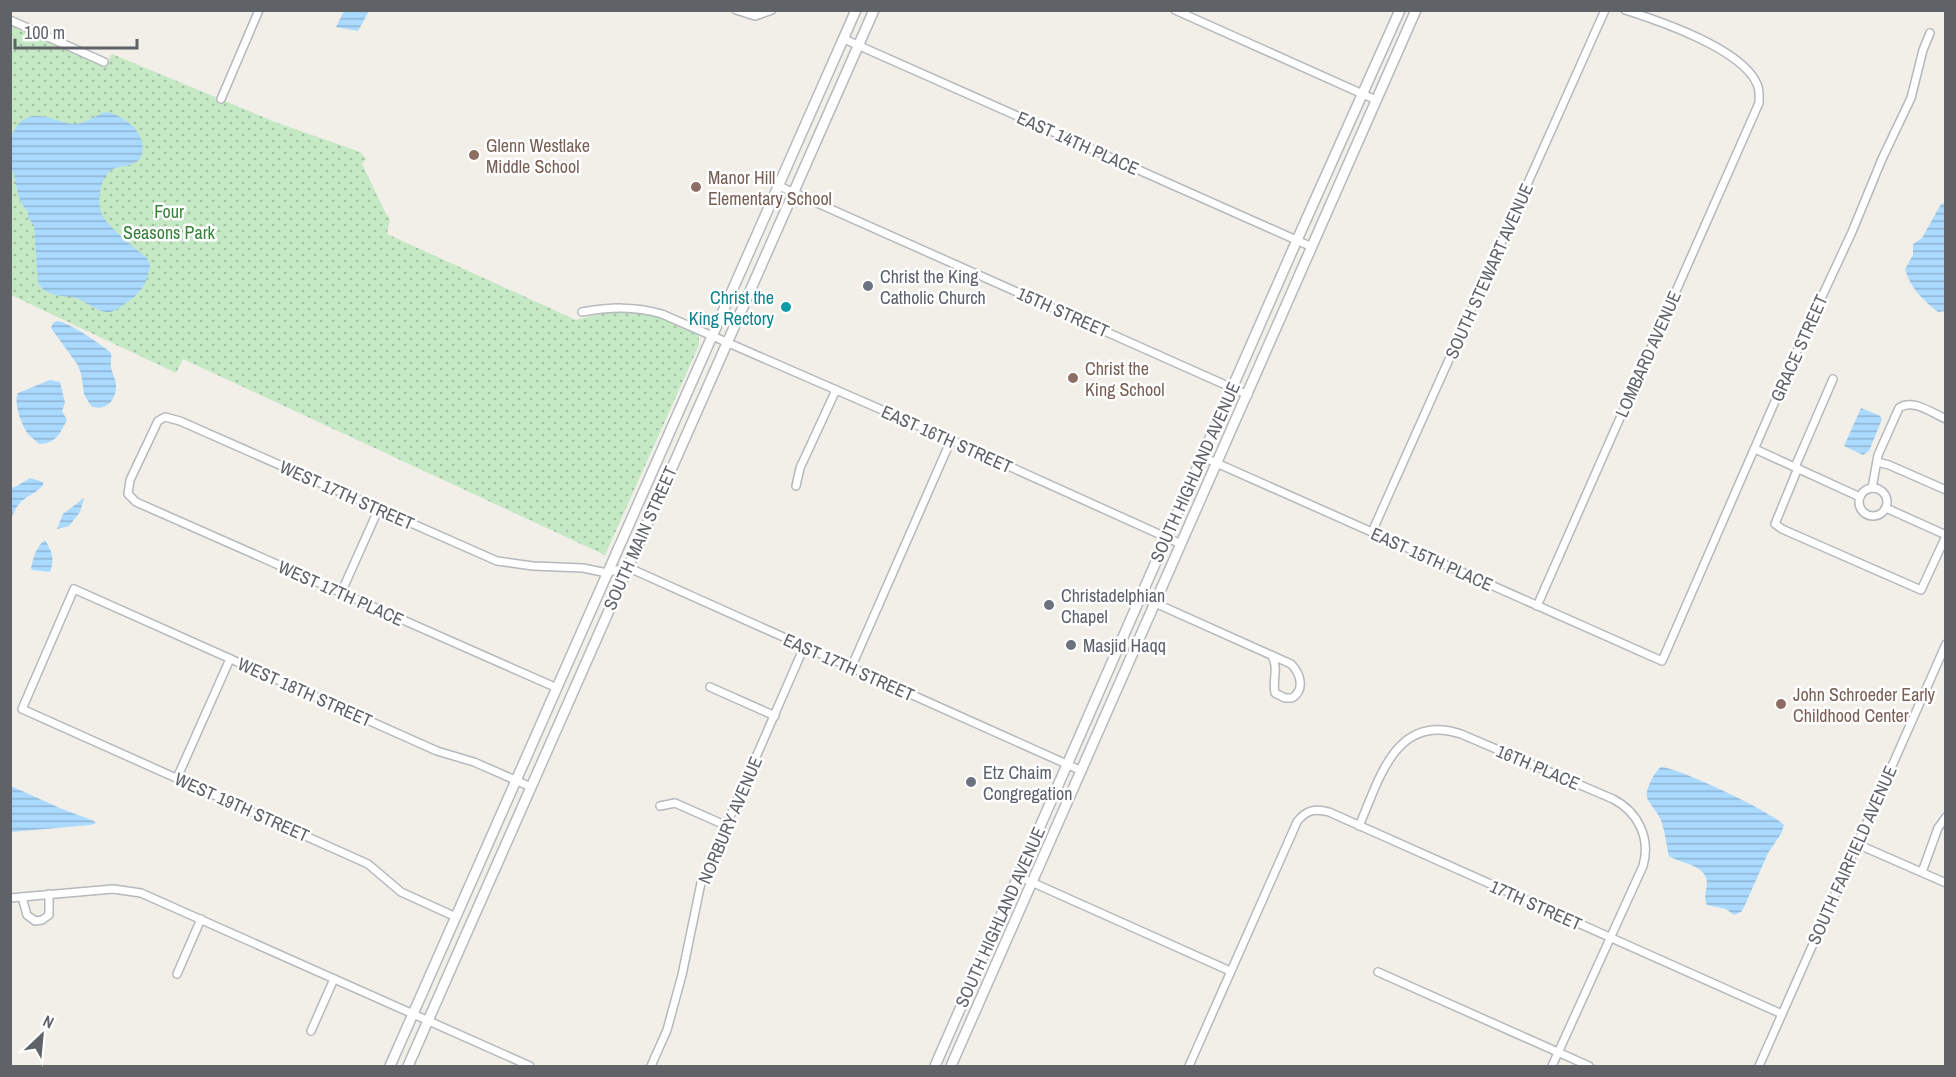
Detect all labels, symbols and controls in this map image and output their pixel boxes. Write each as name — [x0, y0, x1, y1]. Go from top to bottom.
scale bar — [15, 12, 136, 50]
text: 100 m — [24, 20, 65, 45]
street label: EAST 14TH PLACE — [1013, 105, 1143, 181]
place label: Glenn Westlake Middle School — [486, 133, 590, 179]
marker: Glenn Westlake Middle School — [467, 148, 481, 162]
place label: Manor Hill Elementary School — [708, 165, 832, 211]
street label: SOUTH STEWART AVENUE — [1439, 179, 1539, 363]
marker: Manor Hill Elementary School — [689, 180, 703, 194]
park label: Four Seasons Park — [123, 199, 216, 245]
place label: Christ the King Catholic Church — [880, 264, 986, 310]
marker: Christ the King Catholic Church — [861, 279, 875, 293]
street label: 15TH STREET — [1013, 281, 1113, 343]
place label: Christ the King Rectory — [689, 285, 775, 331]
street label: LOMBARD AVENUE — [1609, 287, 1687, 421]
street label: GRACE STREET — [1764, 290, 1834, 406]
marker: Christ the King Rectory — [779, 300, 793, 314]
place label: Christ the King School — [1085, 356, 1165, 402]
marker: Christ the King School — [1066, 371, 1080, 385]
street label: SOUTH HIGHLAND AVENUE — [1144, 378, 1246, 566]
street label: EAST 16TH STREET — [878, 399, 1016, 479]
street label: WEST 17TH STREET — [276, 454, 418, 536]
street label: SOUTH MAIN STREET — [597, 462, 683, 614]
street label: EAST 15TH PLACE — [1367, 521, 1497, 597]
street label: WEST 17TH PLACE — [274, 554, 408, 632]
place label: Christadelphian Chapel — [1061, 583, 1165, 629]
marker: Christadelphian Chapel — [1042, 598, 1056, 612]
street label: EAST 17TH STREET — [780, 627, 918, 707]
place label: Masjid Haqq — [1083, 633, 1166, 658]
marker: Masjid Haqq — [1064, 638, 1078, 652]
street label: WEST 18TH STREET — [234, 651, 376, 733]
place label: John Schroeder Early Childhood Center — [1793, 682, 1936, 728]
marker: John Schroeder Early Childhood Center — [1774, 697, 1788, 711]
street label: 16TH PLACE — [1492, 738, 1584, 796]
street label: NORBURY AVENUE — [692, 752, 768, 888]
place label: Etz Chaim Congregation — [983, 760, 1072, 806]
street label: SOUTH FAIRFIELD AVENUE — [1801, 762, 1903, 948]
street label: WEST 19TH STREET — [171, 766, 313, 848]
marker: Etz Chaim Congregation — [964, 775, 978, 789]
street label: SOUTH HIGHLAND AVENUE — [949, 823, 1051, 1011]
street label: 17TH STREET — [1486, 874, 1586, 936]
north arrow — [12, 1005, 72, 1065]
text: N — [39, 1010, 58, 1033]

